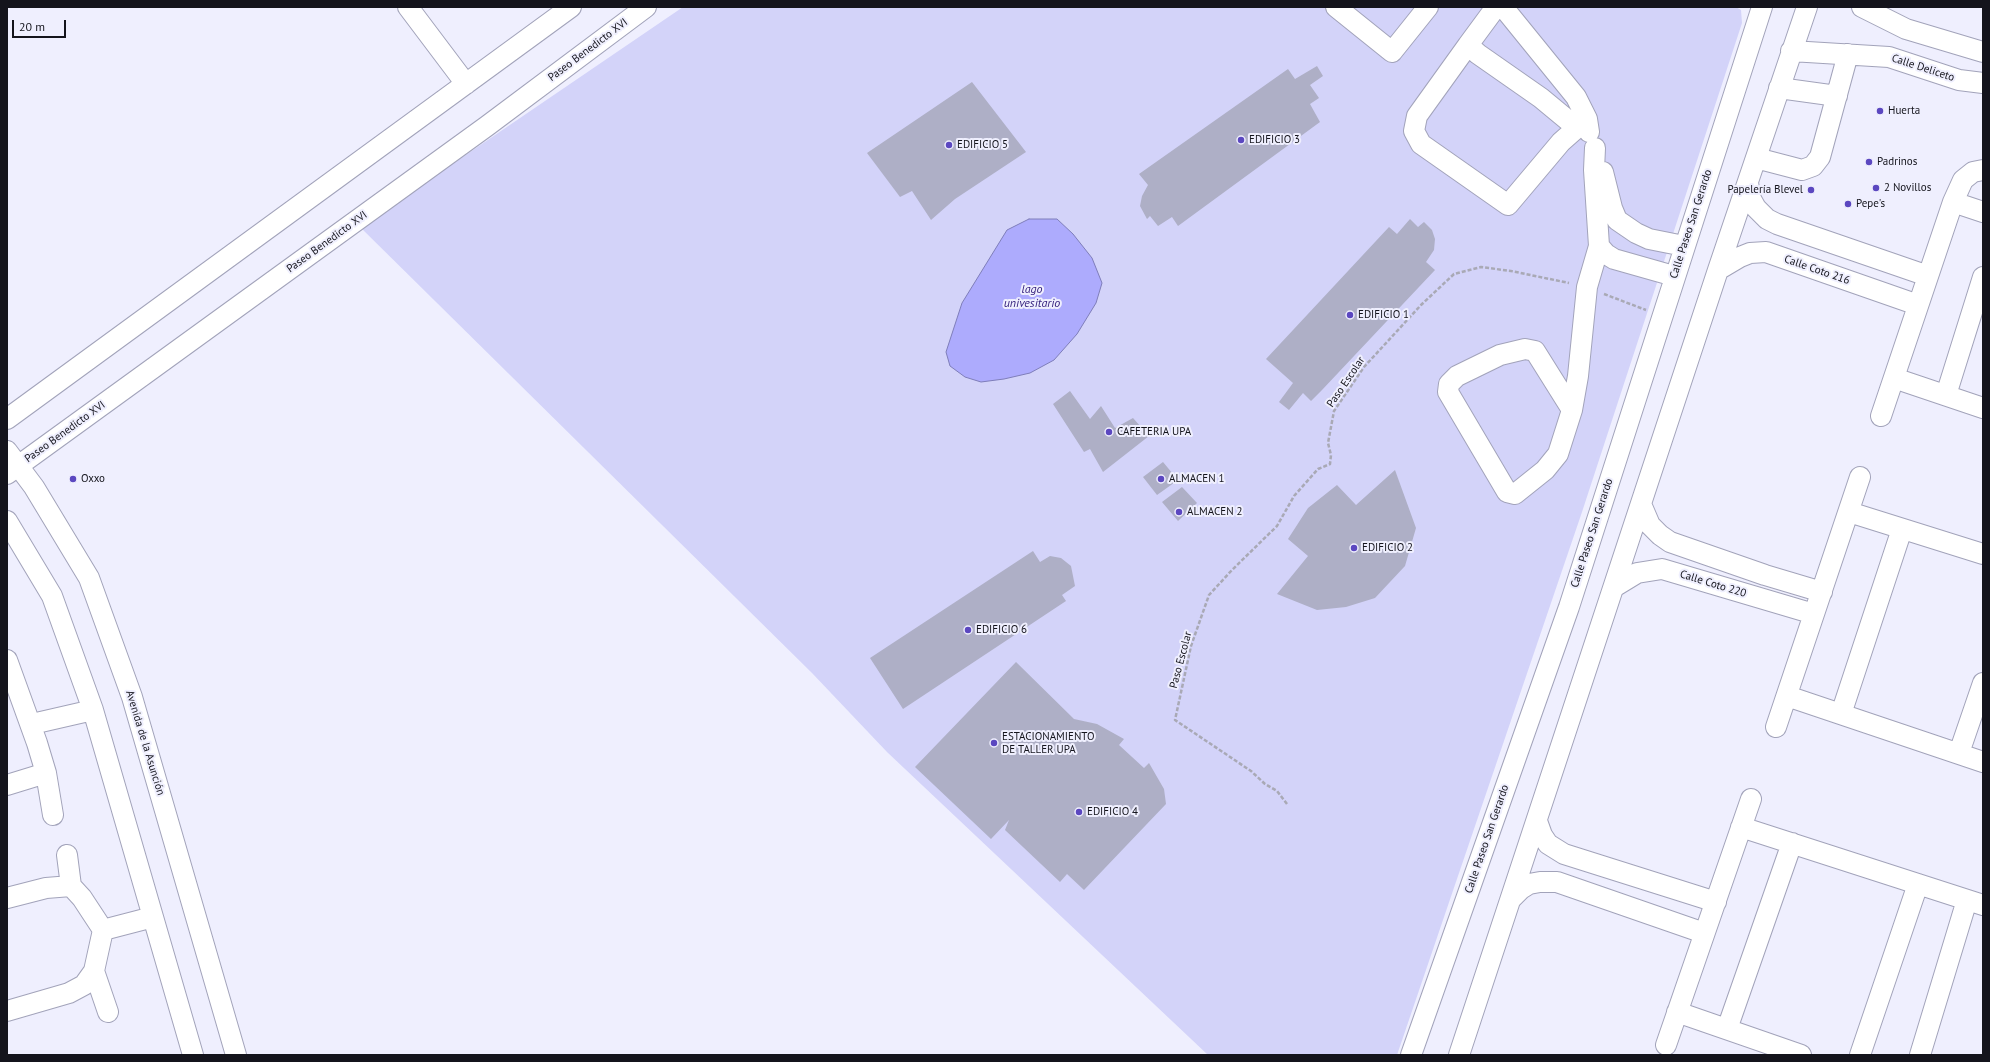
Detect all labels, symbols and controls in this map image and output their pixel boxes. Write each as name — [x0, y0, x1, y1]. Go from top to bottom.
scale bar — [14, 12, 68, 38]
street label: Paseo Benedicto XVI — [546, 16, 630, 84]
text: 20 m — [19, 19, 45, 34]
street label: Calle Deliceto — [1890, 52, 1956, 84]
place label: Huerta — [1888, 104, 1920, 118]
marker: Huerta — [1875, 106, 1885, 116]
place label: EDIFICIO 3 — [1249, 133, 1300, 147]
marker: EDIFICIO 3 — [1236, 135, 1246, 145]
place label: EDIFICIO 5 — [957, 138, 1008, 152]
marker: EDIFICIO 5 — [944, 140, 954, 150]
place label: Padrinos — [1877, 155, 1917, 169]
marker: Padrinos — [1864, 157, 1874, 167]
street label: Calle Paseo San Gerardo — [1667, 168, 1715, 280]
place label: 2 Novillos — [1884, 181, 1931, 195]
place label: Papelería Blevel — [1727, 183, 1803, 197]
marker: 2 Novillos — [1871, 183, 1881, 193]
marker: Papelería Blevel — [1806, 185, 1816, 195]
place label: Pepe's — [1856, 197, 1885, 211]
marker: Pepe's — [1843, 199, 1853, 209]
street label: Paseo Benedicto XVI — [284, 208, 370, 276]
street label: Calle Coto 216 — [1782, 253, 1852, 287]
water label: lago univesitario — [1004, 283, 1060, 311]
place label: EDIFICIO 1 — [1358, 308, 1409, 322]
marker: EDIFICIO 1 — [1345, 310, 1355, 320]
street label: Paso Escolar — [1324, 354, 1368, 410]
street label: Paseo Benedicto XVI — [22, 398, 108, 466]
place label: CAFETERIA UPA — [1117, 425, 1191, 439]
marker: CAFETERIA UPA — [1104, 427, 1114, 437]
place label: Oxxo — [81, 472, 105, 486]
place label: ALMACEN 1 — [1169, 472, 1224, 486]
marker: Oxxo — [68, 474, 78, 484]
marker: ALMACEN 1 — [1156, 474, 1166, 484]
street label: Calle Paseo San Gerardo — [1568, 477, 1616, 589]
place label: ALMACEN 2 — [1187, 505, 1242, 519]
marker: ALMACEN 2 — [1174, 507, 1184, 517]
place label: EDIFICIO 2 — [1362, 541, 1413, 555]
marker: EDIFICIO 2 — [1349, 543, 1359, 553]
street label: Calle Coto 220 — [1678, 568, 1748, 600]
place label: EDIFICIO 6 — [976, 623, 1027, 637]
marker: EDIFICIO 6 — [963, 625, 973, 635]
street label: Paso Escolar — [1167, 630, 1195, 690]
street label: Avenida de la Asunción — [123, 689, 167, 797]
place label: ESTACIONAMIENTO DE TALLER UPA — [1002, 730, 1094, 756]
marker: ESTACIONAMIENTO DE TALLER UPA — [989, 738, 999, 748]
street label: Calle Paseo San Gerardo — [1462, 783, 1512, 895]
place label: EDIFICIO 4 — [1087, 805, 1138, 819]
marker: EDIFICIO 4 — [1074, 807, 1084, 817]

